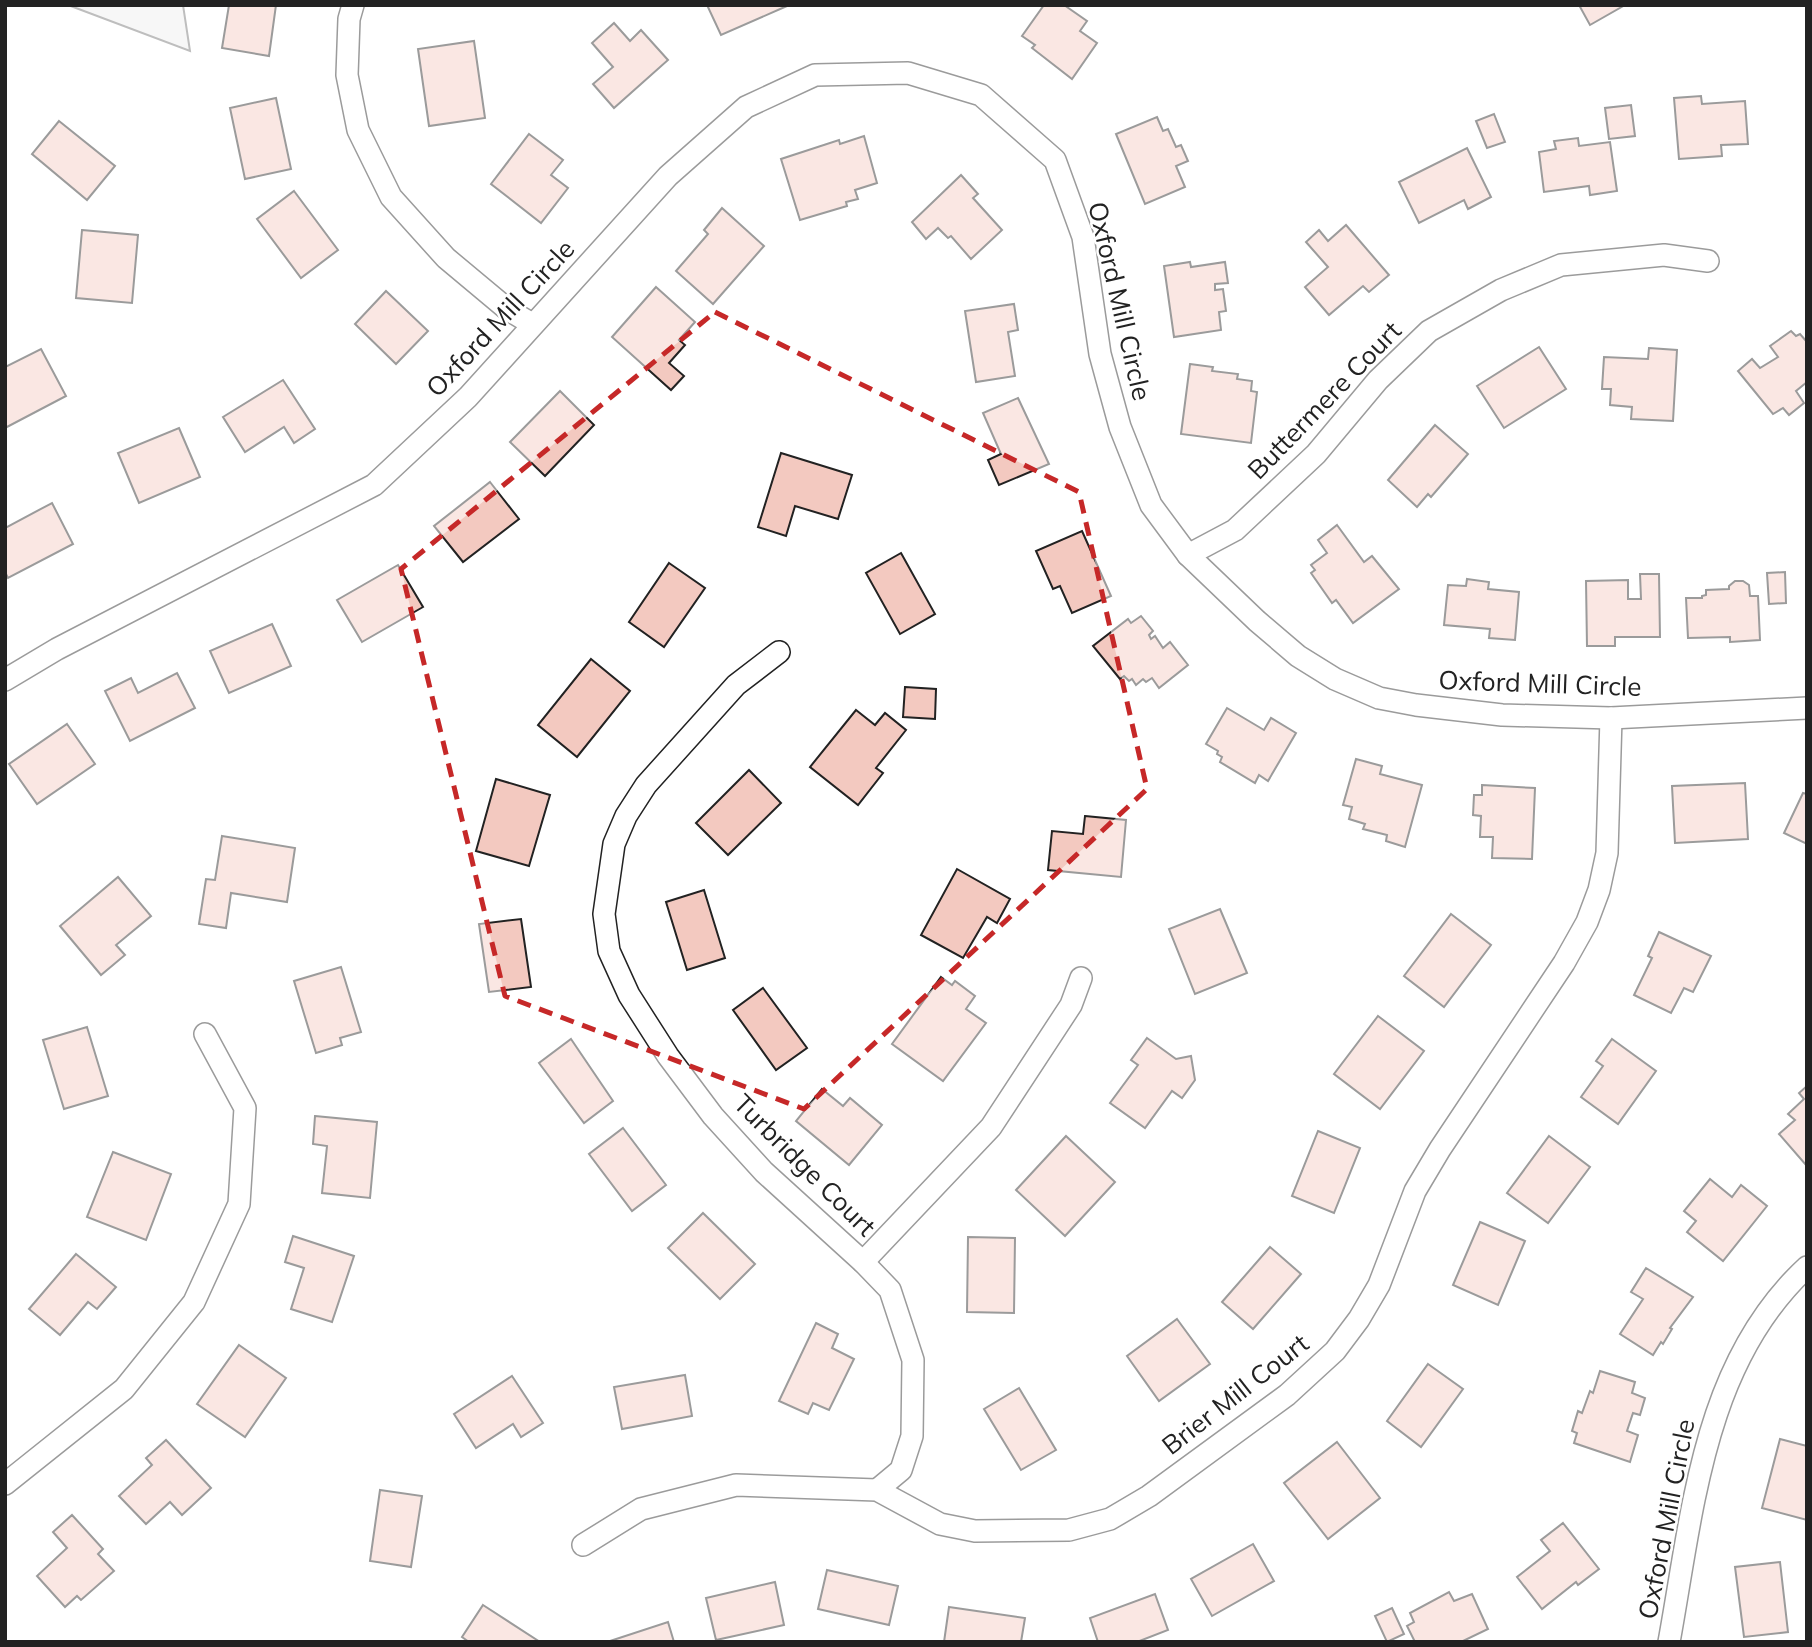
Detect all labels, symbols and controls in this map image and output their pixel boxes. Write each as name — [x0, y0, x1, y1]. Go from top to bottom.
street label: Oxford Mill Circle — [1081, 198, 1159, 404]
street label: Oxford Mill Circle — [419, 233, 581, 403]
street label: Buttermere Court — [1240, 314, 1408, 486]
street label: Oxford Mill Circle — [1438, 663, 1642, 703]
street label: Turbridge Court — [727, 1087, 883, 1243]
street label: Brier Mill Court — [1155, 1326, 1315, 1462]
street label: Oxford Mill Circle — [1630, 1416, 1702, 1622]

